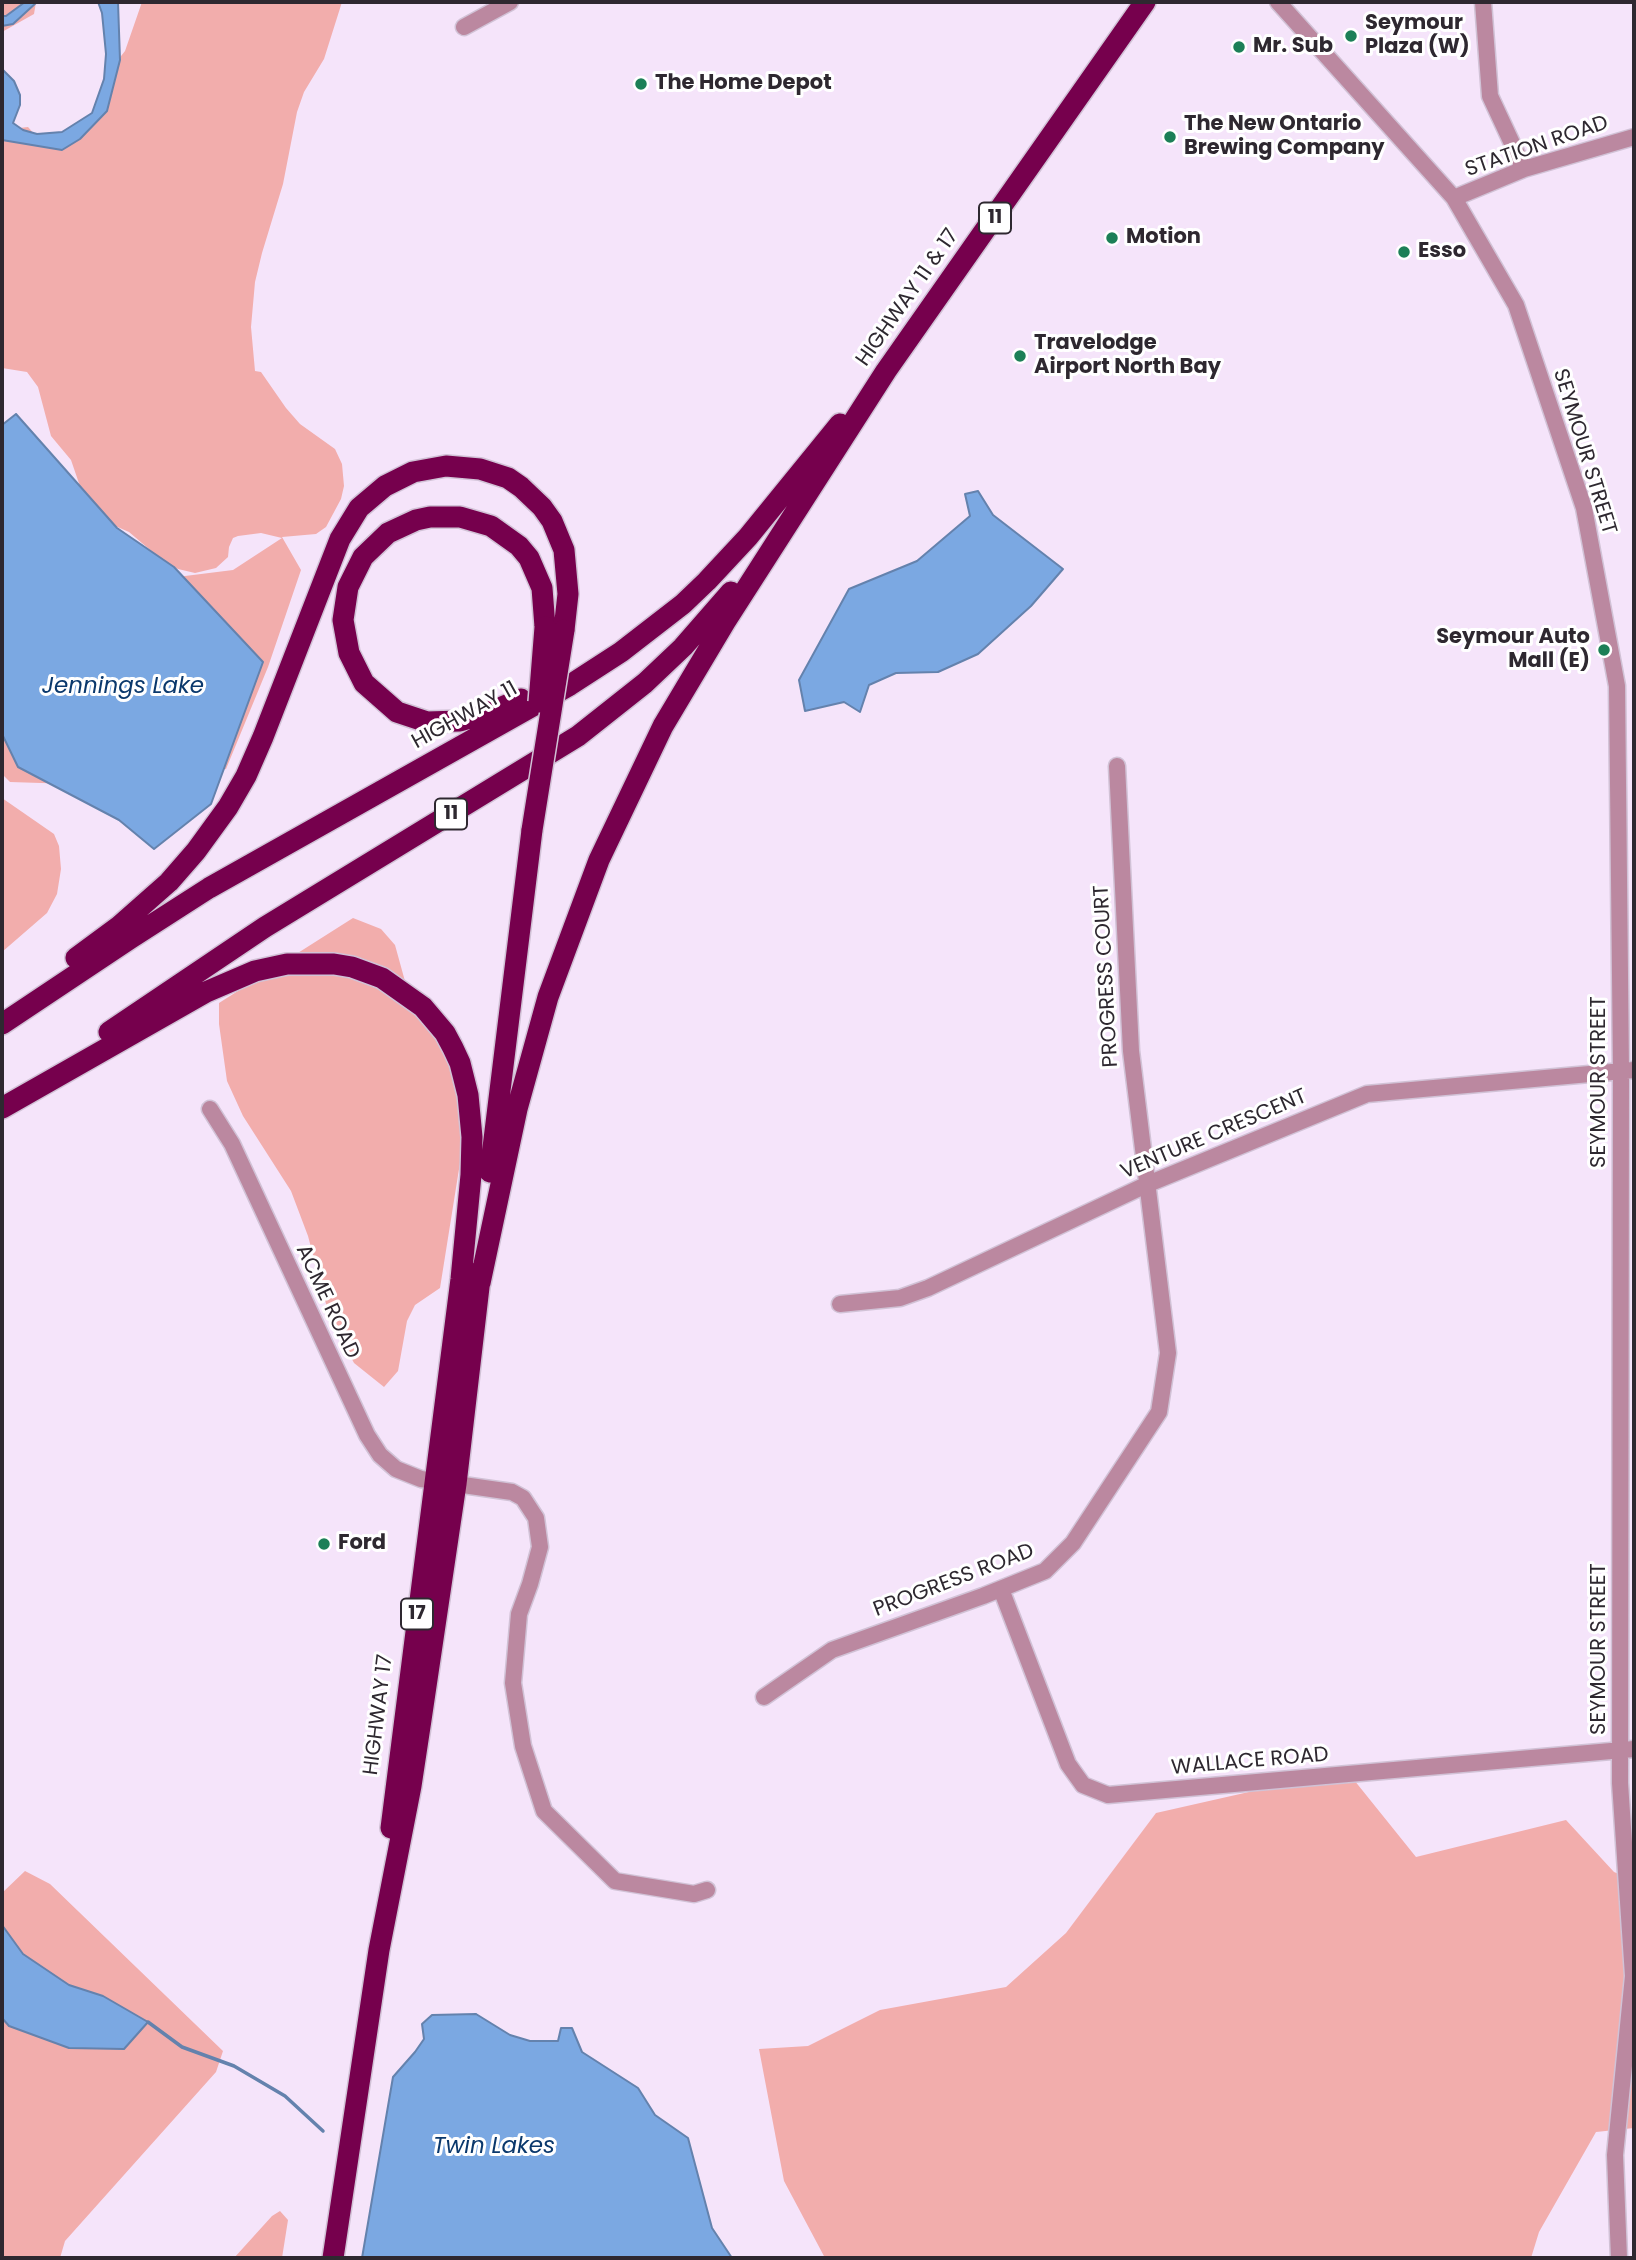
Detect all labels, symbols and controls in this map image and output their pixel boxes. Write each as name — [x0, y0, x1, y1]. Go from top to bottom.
place label: Seymour Plaza (W) — [1365, 11, 1470, 61]
marker: Seymour Plaza (W) — [1343, 28, 1359, 44]
place label: Mr. Sub — [1253, 34, 1333, 60]
marker: Mr. Sub — [1231, 39, 1247, 55]
place label: The Home Depot — [655, 71, 832, 97]
marker: The Home Depot — [633, 76, 649, 92]
street label: STATION ROAD — [1462, 111, 1612, 183]
place label: The New Ontario Brewing Company — [1184, 112, 1385, 162]
marker: The New Ontario Brewing Company — [1162, 129, 1178, 145]
road number: 11 — [979, 202, 1011, 233]
street label: HIGHWAY 11 & 17 — [851, 225, 965, 371]
place label: Motion — [1126, 225, 1201, 251]
marker: Motion — [1104, 230, 1120, 246]
place label: Esso — [1418, 239, 1466, 265]
marker: Esso — [1396, 244, 1412, 260]
place label: Travelodge Airport North Bay — [1034, 331, 1221, 381]
marker: Travelodge Airport North Bay — [1012, 348, 1028, 364]
street label: SEYMOUR STREET — [1547, 366, 1621, 538]
place label: Seymour Auto Mall (E) — [1436, 625, 1590, 675]
marker: Seymour Auto Mall (E) — [1596, 642, 1612, 658]
water label: Jennings Lake — [42, 673, 204, 701]
street label: HIGHWAY 11 — [408, 677, 522, 755]
road number: 11 — [435, 799, 467, 830]
street label: PROGRESS COURT — [1090, 884, 1124, 1068]
street label: SEYMOUR STREET — [1587, 996, 1613, 1168]
street label: VENTURE CRESCENT — [1117, 1084, 1311, 1186]
street label: ACME ROAD — [290, 1241, 364, 1363]
place label: Ford — [338, 1531, 386, 1557]
marker: Ford — [316, 1536, 332, 1552]
street label: PROGRESS ROAD — [870, 1539, 1038, 1623]
street label: SEYMOUR STREET — [1587, 1563, 1613, 1735]
road number: 17 — [401, 1598, 433, 1630]
street label: HIGHWAY 17 — [359, 1653, 399, 1777]
street label: WALLACE ROAD — [1170, 1743, 1330, 1781]
water label: Twin Lakes — [433, 2133, 555, 2161]

